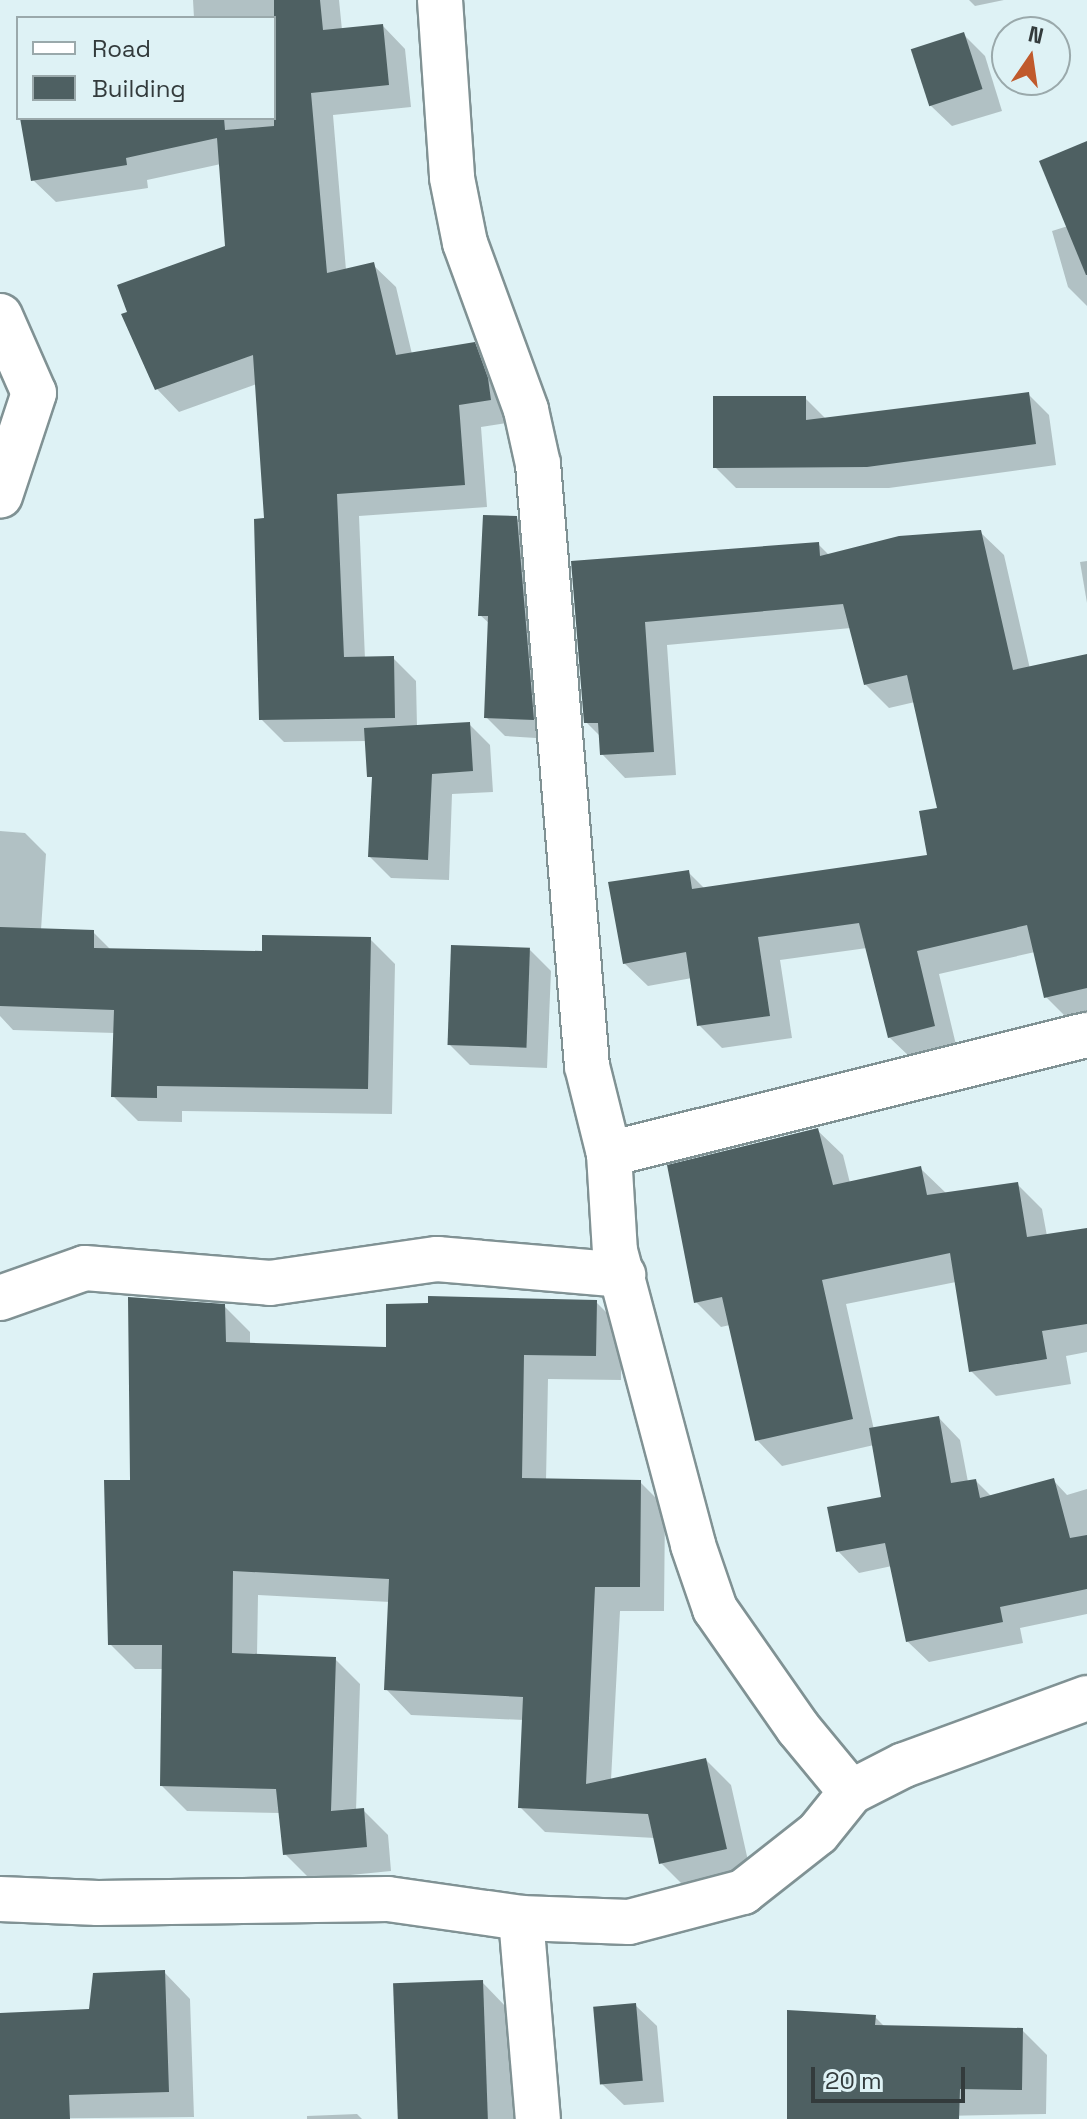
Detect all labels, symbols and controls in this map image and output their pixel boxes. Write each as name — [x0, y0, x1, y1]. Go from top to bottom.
legend — [16, 16, 276, 120]
north arrow — [991, 16, 1071, 96]
text: N — [1026, 19, 1046, 50]
text: Road — [92, 33, 151, 64]
text: Building — [92, 73, 186, 104]
scale bar — [815, 2051, 969, 2101]
text: 20 m — [825, 2065, 882, 2096]

